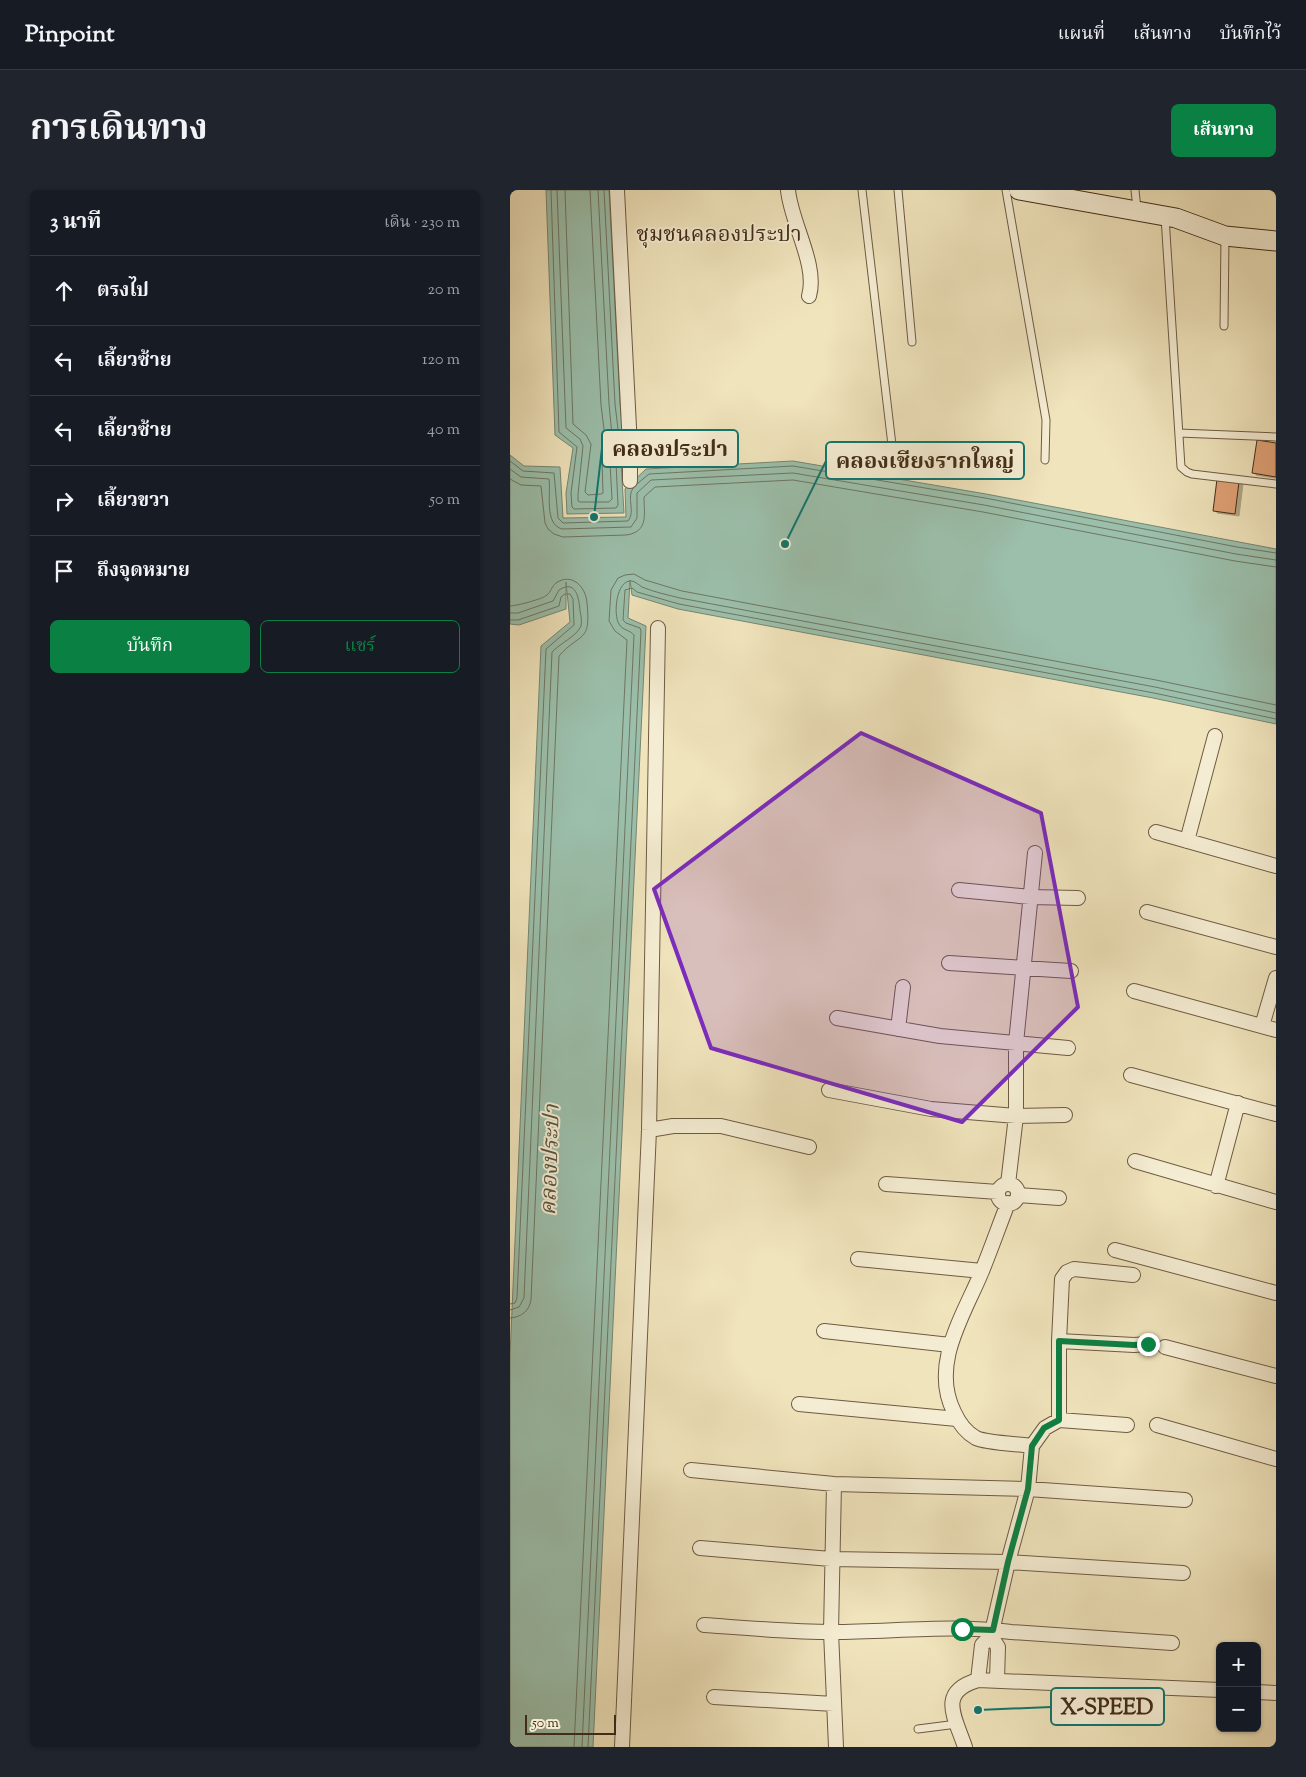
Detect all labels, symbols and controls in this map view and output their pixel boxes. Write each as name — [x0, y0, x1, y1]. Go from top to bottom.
text: Pinpoint — [25, 18, 114, 52]
text: แผนที่ — [1058, 22, 1105, 48]
text: เส้นทาง — [1133, 22, 1192, 48]
text: บันทึกไว้ — [1220, 22, 1281, 48]
button: เส้นทาง — [1171, 104, 1276, 157]
text: การเดินทาง — [30, 105, 208, 156]
text: 3 นาที — [50, 208, 101, 238]
text: เดิน · 230 m — [384, 212, 460, 235]
district label: ชุมชนคลองประปา — [636, 220, 802, 252]
icon: ahead — [50, 277, 78, 305]
text: ตรงไป — [97, 278, 149, 305]
text: 20 m — [427, 279, 460, 302]
icon: left — [50, 347, 78, 375]
text: เลี้ยวซ้าย — [97, 348, 171, 375]
text: 120 m — [422, 349, 460, 372]
icon: left — [50, 417, 78, 445]
text: เลี้ยวซ้าย — [97, 418, 171, 445]
text: 40 m — [427, 419, 460, 442]
callout: คลองประปา — [602, 430, 738, 467]
text: คลองประปา — [612, 435, 728, 467]
callout: คลองเชียงรากใหญ่ — [826, 442, 1024, 479]
text: คลองเชียงรากใหญ่ — [836, 446, 1014, 479]
icon: right — [50, 487, 78, 515]
text: เลี้ยวขวา — [97, 488, 169, 515]
text: 50 m — [429, 489, 460, 512]
icon: arrive — [50, 557, 78, 585]
text: ถึงจุดหมาย — [97, 558, 190, 585]
button: บันทึก — [50, 620, 250, 673]
button: แชร์ — [260, 620, 460, 673]
water label: คลองประปา — [534, 1103, 570, 1216]
route end — [1137, 1333, 1160, 1356]
route start — [951, 1618, 974, 1641]
map controls — [1216, 1642, 1261, 1732]
button: + — [1216, 1642, 1261, 1687]
button: − — [1216, 1687, 1261, 1732]
callout: X-SPEED — [1051, 1688, 1164, 1725]
text: X-SPEED — [1061, 1693, 1153, 1725]
scale bar — [525, 1712, 616, 1735]
text: 50 m — [532, 1714, 559, 1734]

